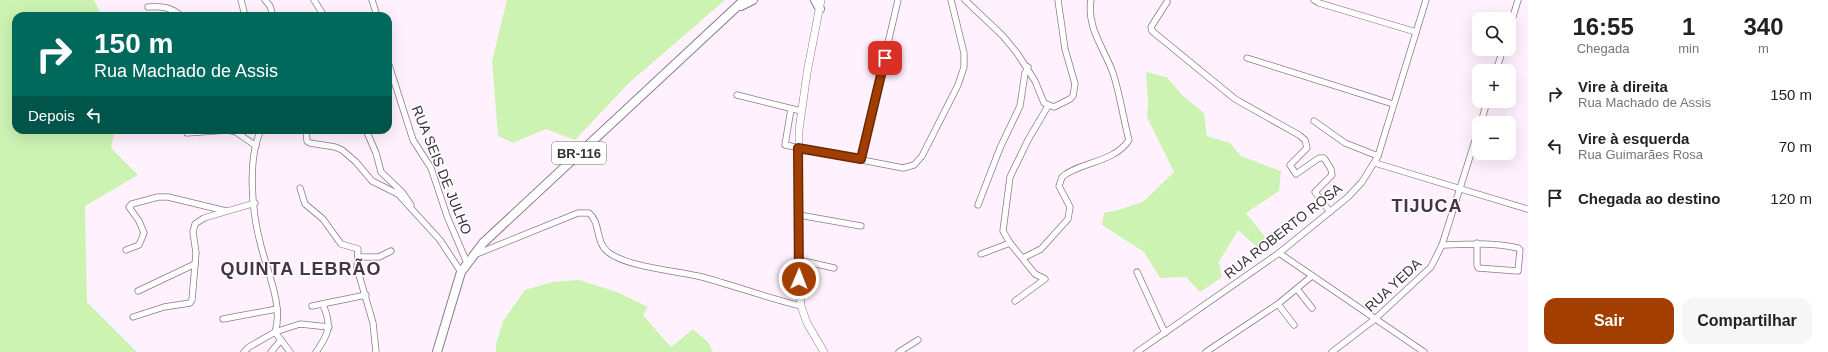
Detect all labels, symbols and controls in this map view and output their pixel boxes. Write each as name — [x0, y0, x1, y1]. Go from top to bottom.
map controls — [1472, 12, 1516, 160]
button: search — [1472, 12, 1516, 56]
text: 16:55 — [1572, 13, 1634, 40]
text: 1 — [1682, 13, 1695, 40]
text: 340 — [1744, 13, 1784, 40]
icon: right — [28, 28, 80, 80]
text: 150 m — [94, 28, 173, 59]
pin — [868, 41, 902, 75]
text: Chegada — [1577, 41, 1629, 56]
text: min — [1678, 41, 1699, 56]
text: m — [1758, 41, 1769, 56]
icon: arrive — [874, 47, 896, 69]
text: Rua Machado de Assis — [94, 61, 278, 81]
button: + — [1472, 64, 1516, 108]
text: Vire à direita — [1578, 78, 1668, 95]
icon: right — [1544, 83, 1566, 105]
text: 150 m — [1770, 86, 1812, 103]
text: Rua Machado de Assis — [1578, 95, 1711, 110]
street label: RUA SEIS DE JULHO — [409, 103, 475, 237]
icon: left — [83, 104, 105, 126]
text: Depois — [28, 107, 75, 124]
button: − — [1472, 116, 1516, 160]
text: Vire à esquerda — [1578, 130, 1689, 147]
icon: left — [1544, 135, 1566, 157]
text: 70 m — [1779, 138, 1812, 155]
road number: BR-116 — [552, 142, 606, 164]
text: Rua Guimarães Rosa — [1578, 147, 1703, 162]
street label: RUA ROBERTO ROSA — [1221, 180, 1346, 282]
icon: arrive — [1544, 187, 1566, 209]
text: Chegada ao destino — [1578, 190, 1721, 207]
text: 120 m — [1770, 190, 1812, 207]
district label: TIJUCA — [1391, 196, 1463, 216]
street label: RUA YEDA — [1362, 255, 1425, 315]
district label: QUINTA LEBRÃO — [221, 258, 382, 279]
position arrow — [778, 258, 820, 300]
button: Sair — [1544, 298, 1674, 344]
button: Compartilhar — [1682, 298, 1812, 344]

